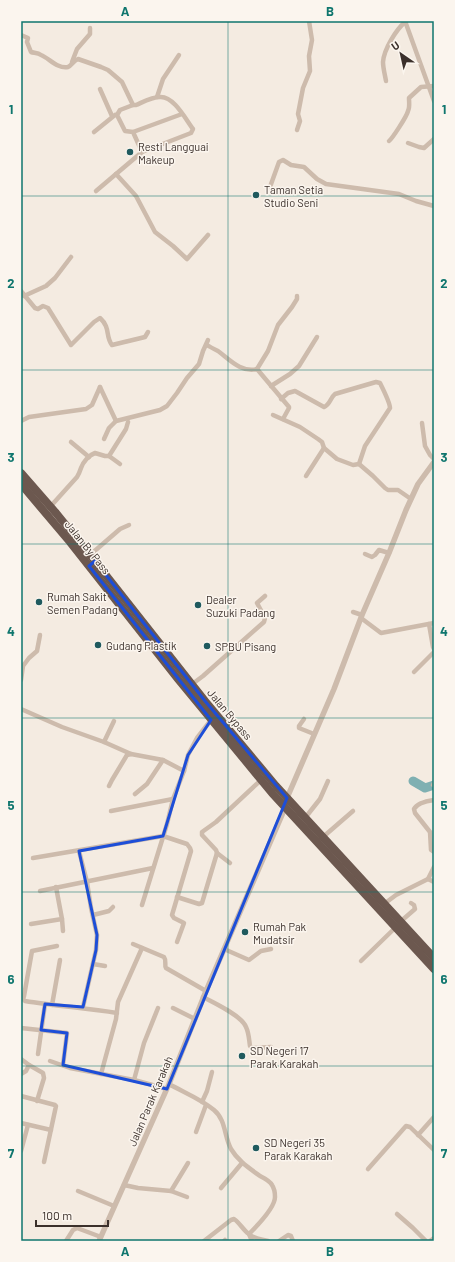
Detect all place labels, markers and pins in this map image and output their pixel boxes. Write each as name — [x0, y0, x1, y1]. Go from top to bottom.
place label: Resti Langguai Makeup — [138, 140, 209, 166]
marker: Resti Langguai Makeup — [125, 147, 135, 157]
place label: Taman Setia Studio Seni — [264, 183, 323, 209]
marker: Taman Setia Studio Seni — [251, 190, 261, 200]
place label: Rumah Sakit Semen Padang — [47, 590, 118, 616]
place label: Dealer Suzuki Padang — [206, 593, 275, 619]
marker: Rumah Sakit Semen Padang — [34, 597, 44, 607]
marker: Dealer Suzuki Padang — [193, 600, 203, 610]
place label: Gudang Plastik — [106, 639, 177, 652]
marker: Gudang Plastik — [93, 640, 103, 650]
place label: SPBU Pisang — [215, 640, 276, 653]
marker: SPBU Pisang — [202, 641, 212, 651]
place label: Rumah Pak Mudatsir — [253, 920, 307, 946]
marker: Rumah Pak Mudatsir — [240, 927, 250, 937]
place label: SD Negeri 17 Parak Karakah — [250, 1044, 318, 1070]
marker: SD Negeri 17 Parak Karakah — [237, 1051, 247, 1061]
place label: SD Negeri 35 Parak Karakah — [264, 1136, 332, 1162]
marker: SD Negeri 35 Parak Karakah — [251, 1143, 261, 1153]

